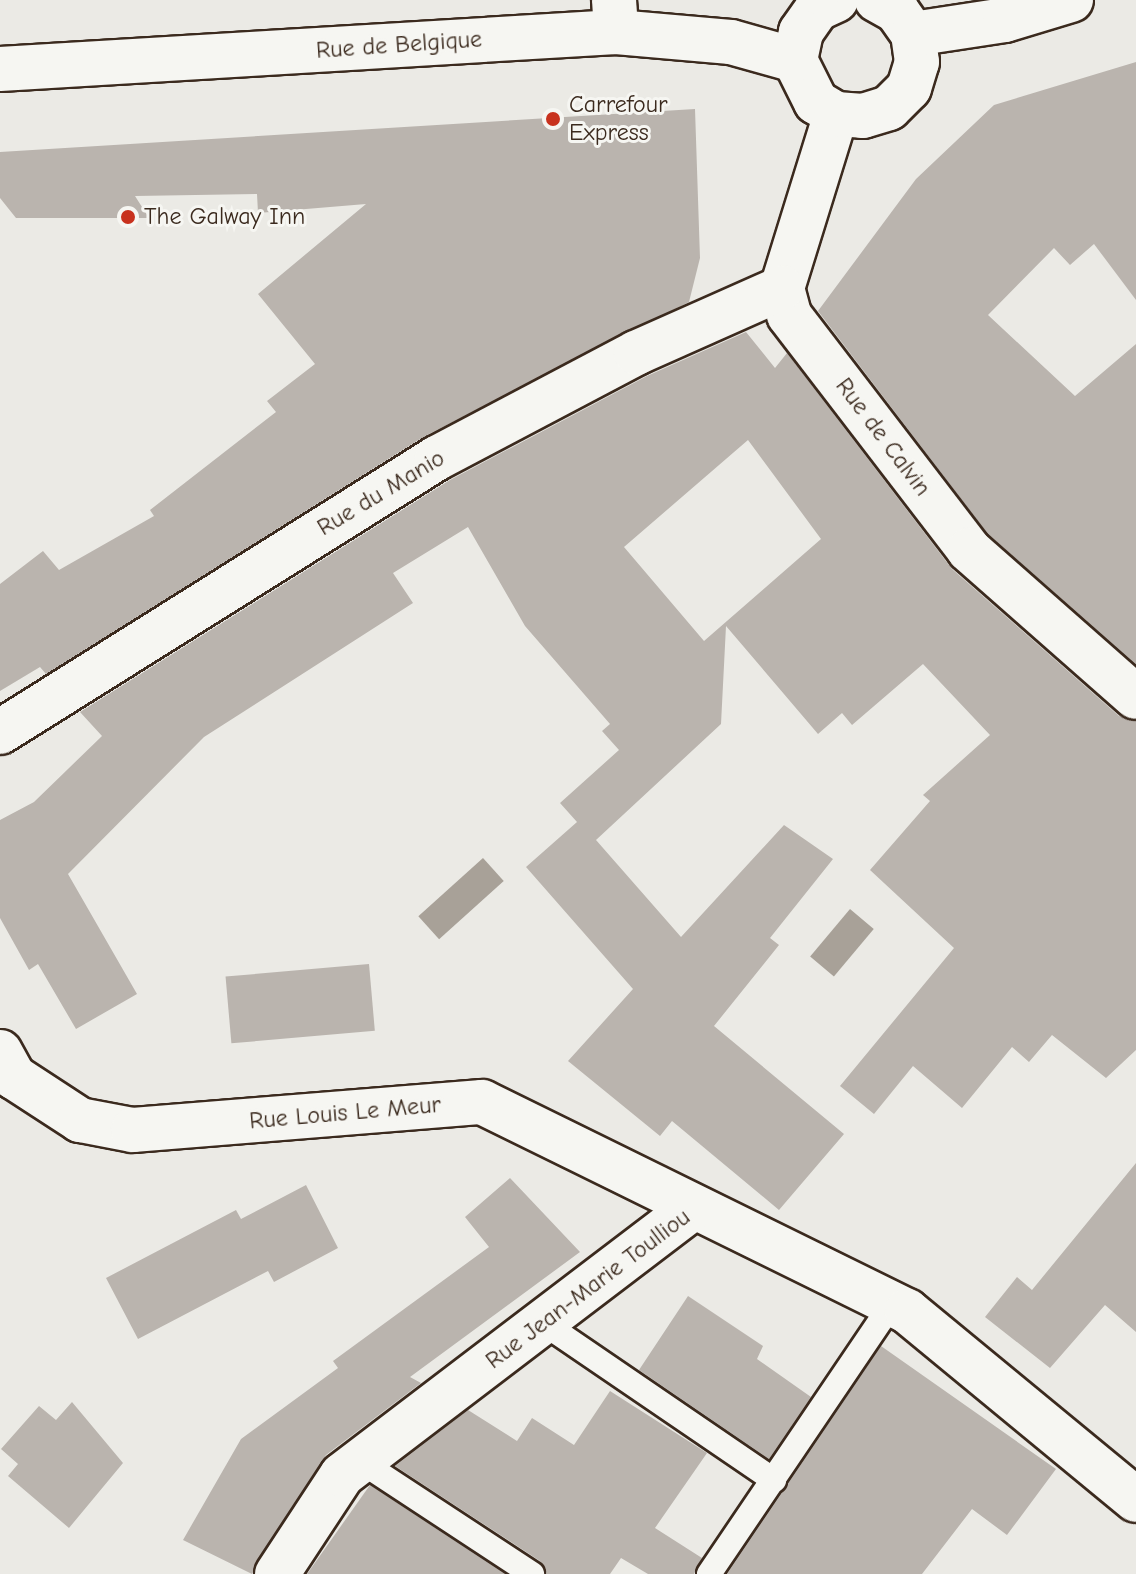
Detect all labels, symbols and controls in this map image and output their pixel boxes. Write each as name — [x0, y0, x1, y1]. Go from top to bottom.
street label: Rue de Belgique — [315, 25, 483, 65]
place label: Carrefour Express — [569, 91, 667, 147]
marker: Carrefour Express — [544, 110, 562, 128]
place label: The Galway Inn — [144, 203, 305, 231]
marker: The Galway Inn — [119, 208, 137, 226]
street label: Rue de Calvin — [829, 372, 937, 502]
street label: Rue du Manio — [312, 444, 450, 542]
street label: Rue Louis Le Meur — [248, 1090, 442, 1136]
street label: Rue Jean-Marie Toulliou — [480, 1203, 696, 1375]

